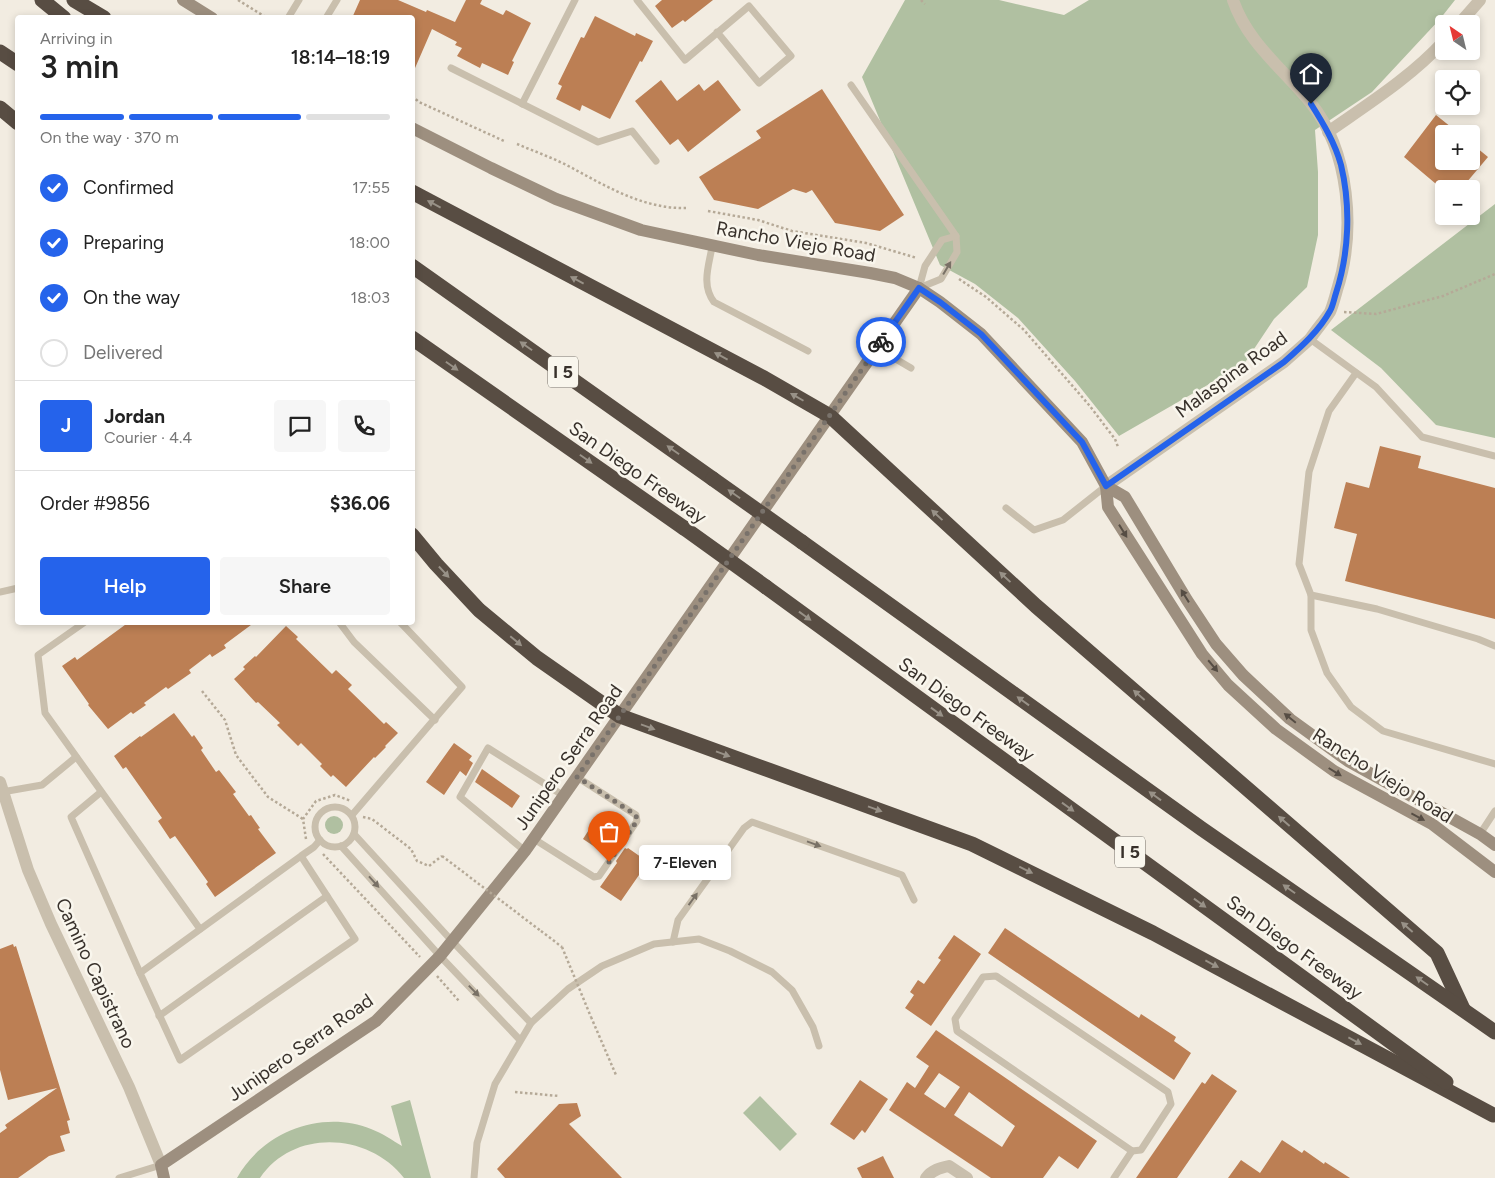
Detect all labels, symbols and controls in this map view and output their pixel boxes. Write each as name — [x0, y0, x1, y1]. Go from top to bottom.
north arrow — [1435, 15, 1480, 60]
map controls — [1435, 15, 1480, 225]
text: Arriving in — [40, 29, 112, 48]
text: 18:14–18:19 — [291, 46, 390, 69]
text: 3 min — [40, 48, 119, 86]
pin — [1290, 53, 1332, 104]
icon: home — [1297, 60, 1325, 88]
button: locate — [1435, 70, 1480, 115]
button: + — [1435, 125, 1480, 170]
text: On the way · 370 m — [40, 128, 179, 147]
icon: check — [40, 174, 68, 202]
text: Confirmed — [83, 176, 174, 199]
text: 17:55 — [352, 178, 390, 197]
button: − — [1435, 180, 1480, 225]
one-way arrow — [426, 200, 441, 208]
street label: Rancho Viejo Road — [714, 216, 877, 267]
icon: check — [40, 229, 68, 257]
text: Preparing — [83, 231, 164, 254]
text: 18:00 — [349, 233, 390, 252]
one-way arrow — [942, 262, 951, 275]
one-way arrow — [570, 276, 584, 284]
icon: check — [40, 284, 68, 312]
text: On the way — [83, 286, 180, 309]
text: 18:03 — [351, 288, 390, 307]
courier — [856, 317, 906, 367]
street label: Malaspina Road — [1171, 326, 1292, 423]
icon: bike — [867, 328, 895, 356]
text: Delivered — [83, 341, 163, 364]
one-way arrow — [520, 341, 533, 352]
one-way arrow — [714, 352, 728, 360]
road number: I 5 — [548, 357, 578, 388]
one-way arrow — [446, 361, 459, 371]
one-way arrow — [790, 392, 804, 401]
button: chat — [274, 400, 326, 452]
button: phone — [338, 400, 390, 452]
text: Jordan — [104, 405, 165, 428]
text: J — [61, 414, 71, 437]
street label: San Diego Freeway — [565, 416, 711, 528]
text: Courier · 4.4 — [104, 428, 192, 447]
one-way arrow — [666, 445, 680, 455]
one-way arrow — [579, 454, 592, 464]
one-way arrow — [727, 489, 741, 499]
text: Order #9856 — [40, 492, 150, 515]
text: $36.06 — [330, 492, 390, 515]
one-way arrow — [932, 509, 944, 521]
one-way arrow — [1118, 524, 1128, 537]
button: Help — [40, 557, 210, 615]
button: Share — [220, 557, 390, 615]
one-way arrow — [438, 566, 450, 578]
one-way arrow — [999, 571, 1011, 583]
one-way arrow — [1180, 589, 1190, 602]
one-way arrow — [798, 611, 812, 621]
one-way arrow — [510, 635, 522, 647]
street label: San Diego Freeway — [894, 652, 1039, 767]
one-way arrow — [1207, 659, 1218, 672]
street label: Junipero Serra Road — [510, 680, 627, 834]
one-way arrow — [1132, 690, 1145, 701]
one-way arrow — [1017, 696, 1030, 706]
one-way arrow — [930, 706, 943, 717]
one-way arrow — [1284, 713, 1297, 724]
one-way arrow — [641, 723, 656, 731]
street label: Rancho Viejo Road — [1308, 723, 1457, 828]
one-way arrow — [715, 751, 730, 758]
one-way arrow — [1329, 767, 1342, 776]
one-way arrow — [1149, 791, 1162, 801]
one-way arrow — [1061, 802, 1075, 812]
one-way arrow — [868, 806, 883, 813]
pin — [588, 811, 630, 862]
one-way arrow — [1411, 813, 1426, 821]
one-way arrow — [1277, 815, 1290, 826]
icon: bag — [595, 818, 623, 846]
road number: I 5 — [1115, 836, 1145, 868]
one-way arrow — [806, 841, 821, 848]
callout: 7-Eleven — [639, 844, 732, 880]
text: 7-Eleven — [653, 853, 717, 872]
one-way arrow — [1019, 866, 1033, 874]
one-way arrow — [368, 875, 380, 887]
one-way arrow — [1282, 884, 1295, 894]
street label: San Diego Freeway — [1222, 890, 1367, 1005]
one-way arrow — [688, 892, 698, 905]
street label: Camino Capistrano — [51, 894, 140, 1052]
one-way arrow — [1193, 897, 1206, 908]
one-way arrow — [1401, 921, 1413, 933]
one-way arrow — [1204, 960, 1219, 968]
one-way arrow — [1416, 976, 1429, 986]
one-way arrow — [468, 985, 480, 997]
street label: Junipero Serra Road — [223, 989, 377, 1106]
one-way arrow — [1348, 1037, 1362, 1045]

